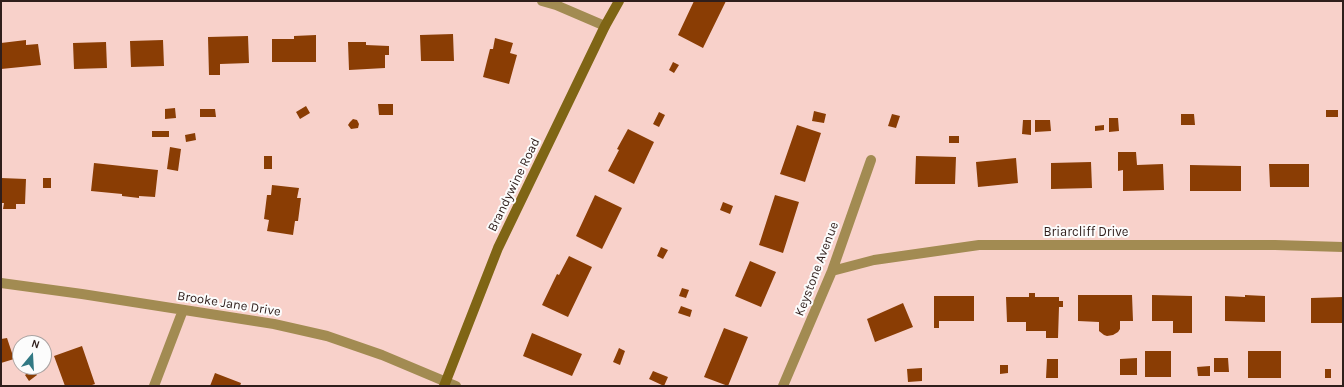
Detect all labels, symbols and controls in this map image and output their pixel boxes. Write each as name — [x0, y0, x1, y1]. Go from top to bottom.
street label: Brandywine Road — [485, 136, 543, 234]
street label: Keystone Avenue — [792, 220, 842, 318]
street label: Briarcliff Drive — [1043, 224, 1129, 240]
street label: Brooke Jane Drive — [176, 288, 282, 320]
north arrow — [12, 335, 52, 375]
text: N — [30, 337, 41, 351]

